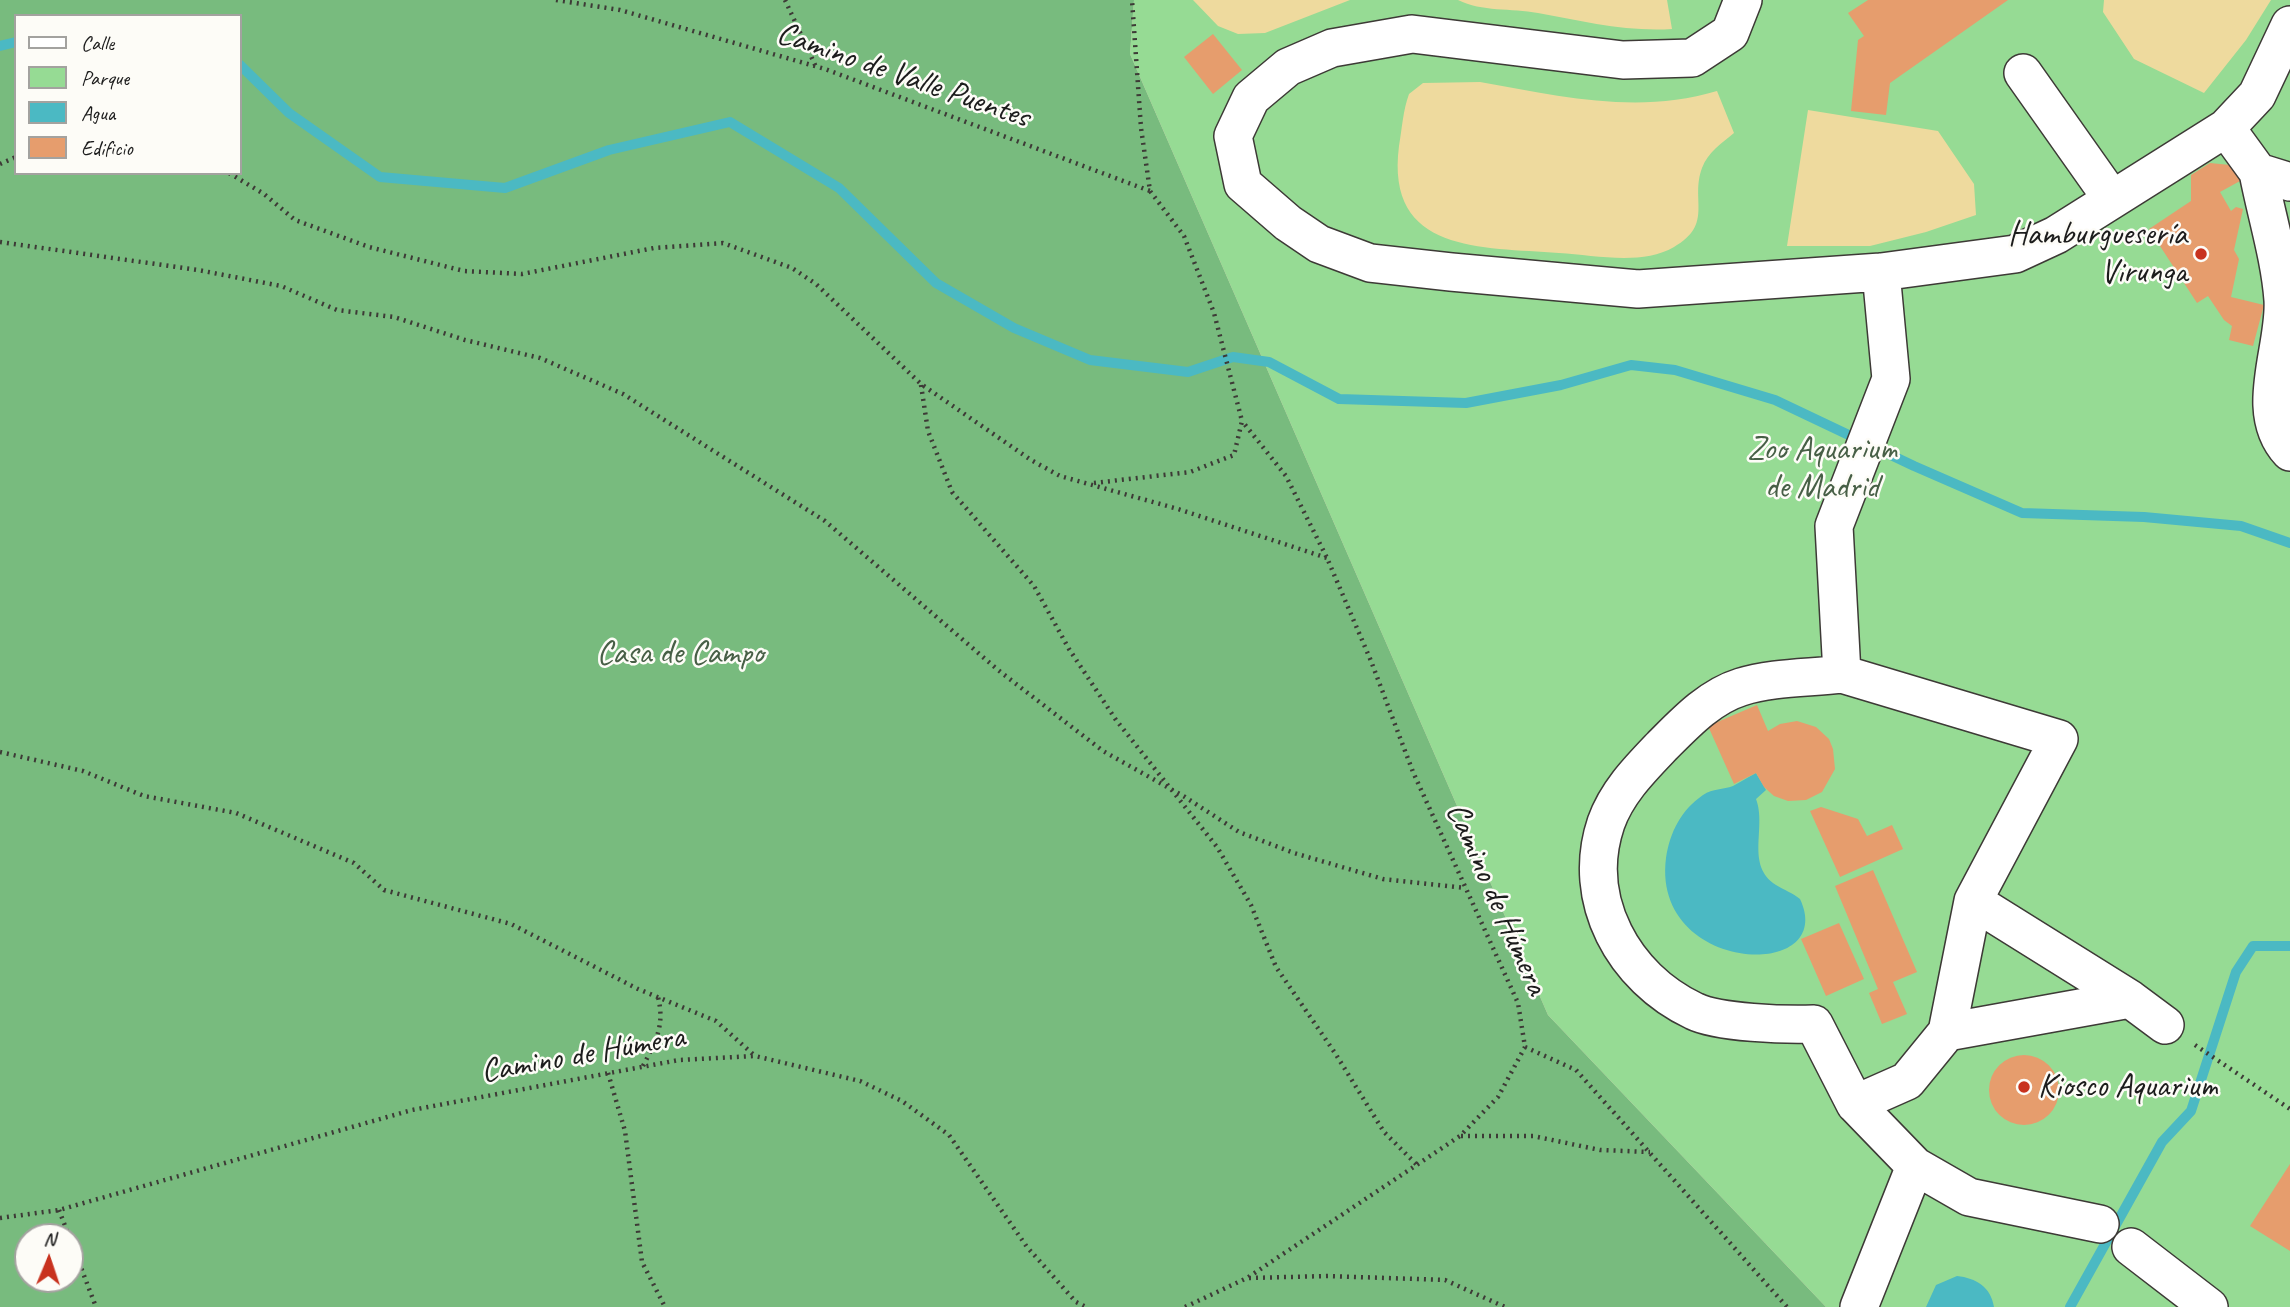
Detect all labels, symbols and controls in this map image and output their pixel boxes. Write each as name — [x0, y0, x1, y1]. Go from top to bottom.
legend — [14, 14, 242, 175]
street label: Camino de Valle Puentes — [771, 14, 1035, 138]
text: Calle — [81, 30, 114, 56]
text: Parque — [81, 65, 129, 91]
text: Agua — [81, 100, 115, 126]
text: Edificio — [81, 135, 133, 161]
place label: Hamburguesería Virunga — [2008, 215, 2187, 293]
marker: Hamburguesería Virunga — [2193, 246, 2209, 262]
park label: Zoo Aquarium de Madrid — [1747, 430, 1897, 508]
park label: Casa de Campo — [597, 634, 763, 674]
street label: Camino de Húmera — [1436, 797, 1556, 1001]
street label: Camino de Húmera — [478, 1018, 688, 1092]
place label: Kiosco Aquarium — [2038, 1067, 2218, 1107]
marker: Kiosco Aquarium — [2016, 1079, 2032, 1095]
north arrow — [14, 1223, 84, 1293]
text: N — [43, 1227, 56, 1251]

